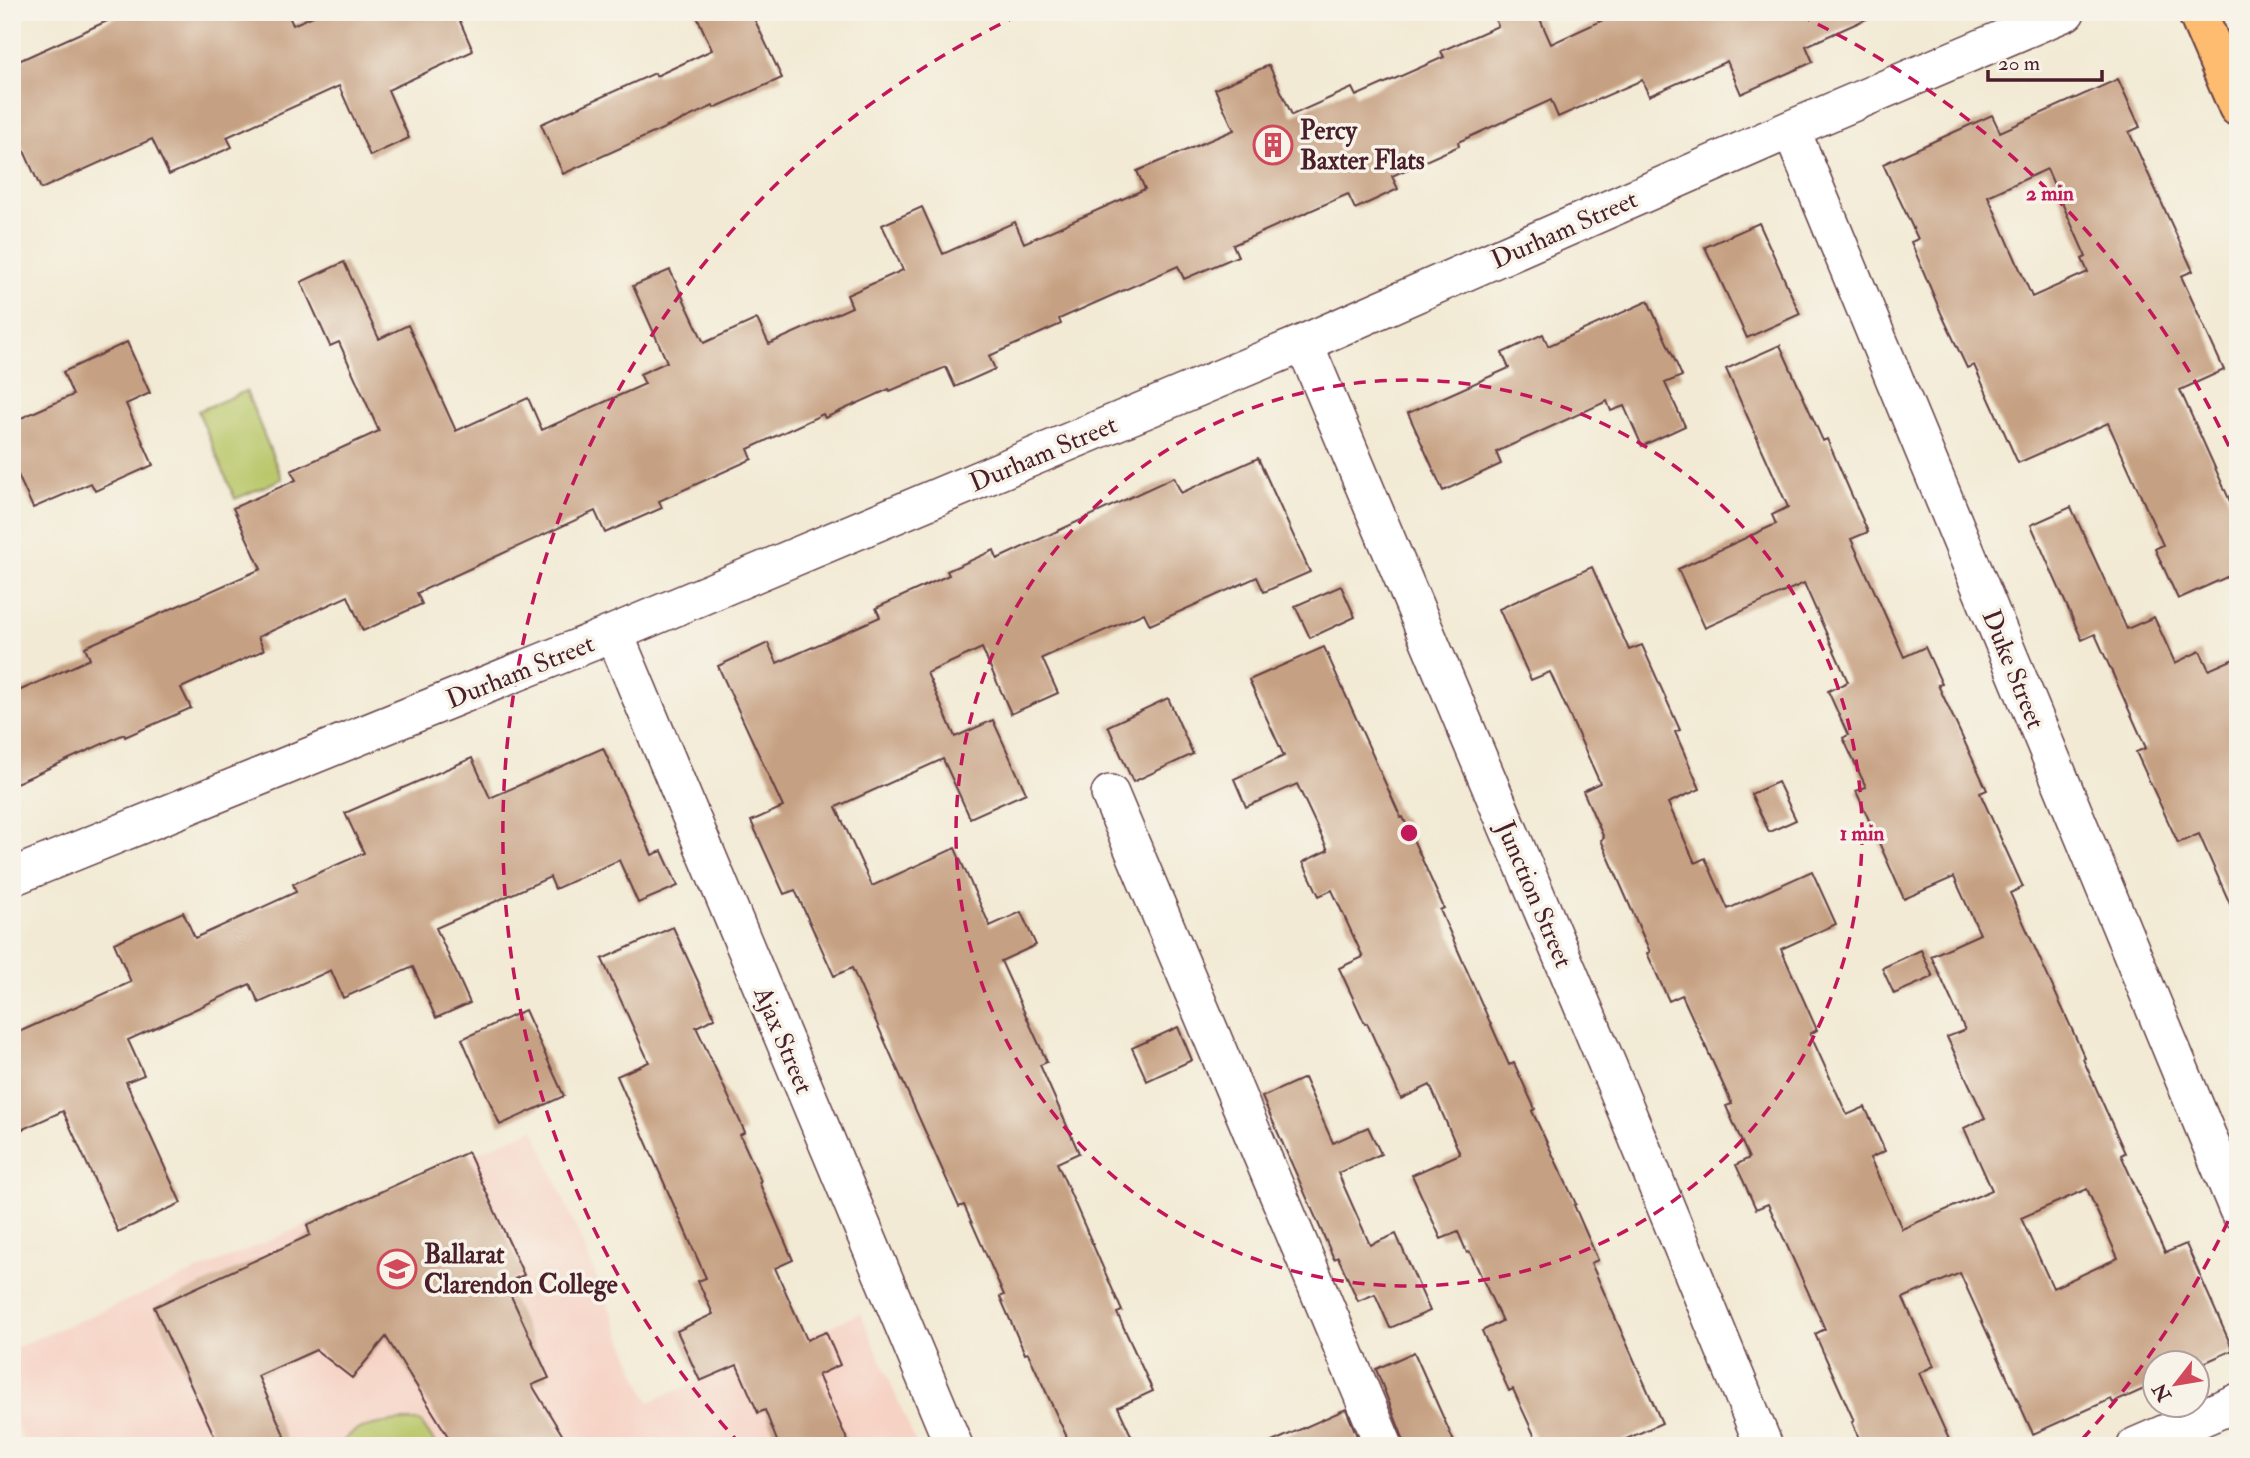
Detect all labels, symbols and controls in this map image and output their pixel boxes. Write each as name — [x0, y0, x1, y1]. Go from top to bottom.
scale bar — [1988, 38, 2101, 82]
text: 20 m — [1998, 50, 2040, 77]
place label: Percy Baxter Flats — [1300, 115, 1425, 177]
building icon: Percy Baxter Flats — [1252, 124, 1294, 166]
text: 2 min — [2026, 180, 2074, 207]
street label: Durham Street — [1486, 183, 1643, 276]
street label: Durham Street — [965, 409, 1122, 499]
street label: Duke Street — [1975, 605, 2051, 734]
street label: Durham Street — [442, 628, 599, 716]
street label: Junction Street — [1488, 815, 1579, 973]
text: 1 min — [1840, 820, 1884, 847]
centre of rings — [1397, 821, 1421, 845]
street label: Ajax Street — [746, 981, 820, 1099]
place label: Ballarat Clarendon College — [424, 1239, 618, 1302]
school or university icon: Ballarat Clarendon College — [376, 1248, 418, 1290]
north arrow — [2142, 1350, 2212, 1420]
text: N — [2147, 1378, 2177, 1407]

